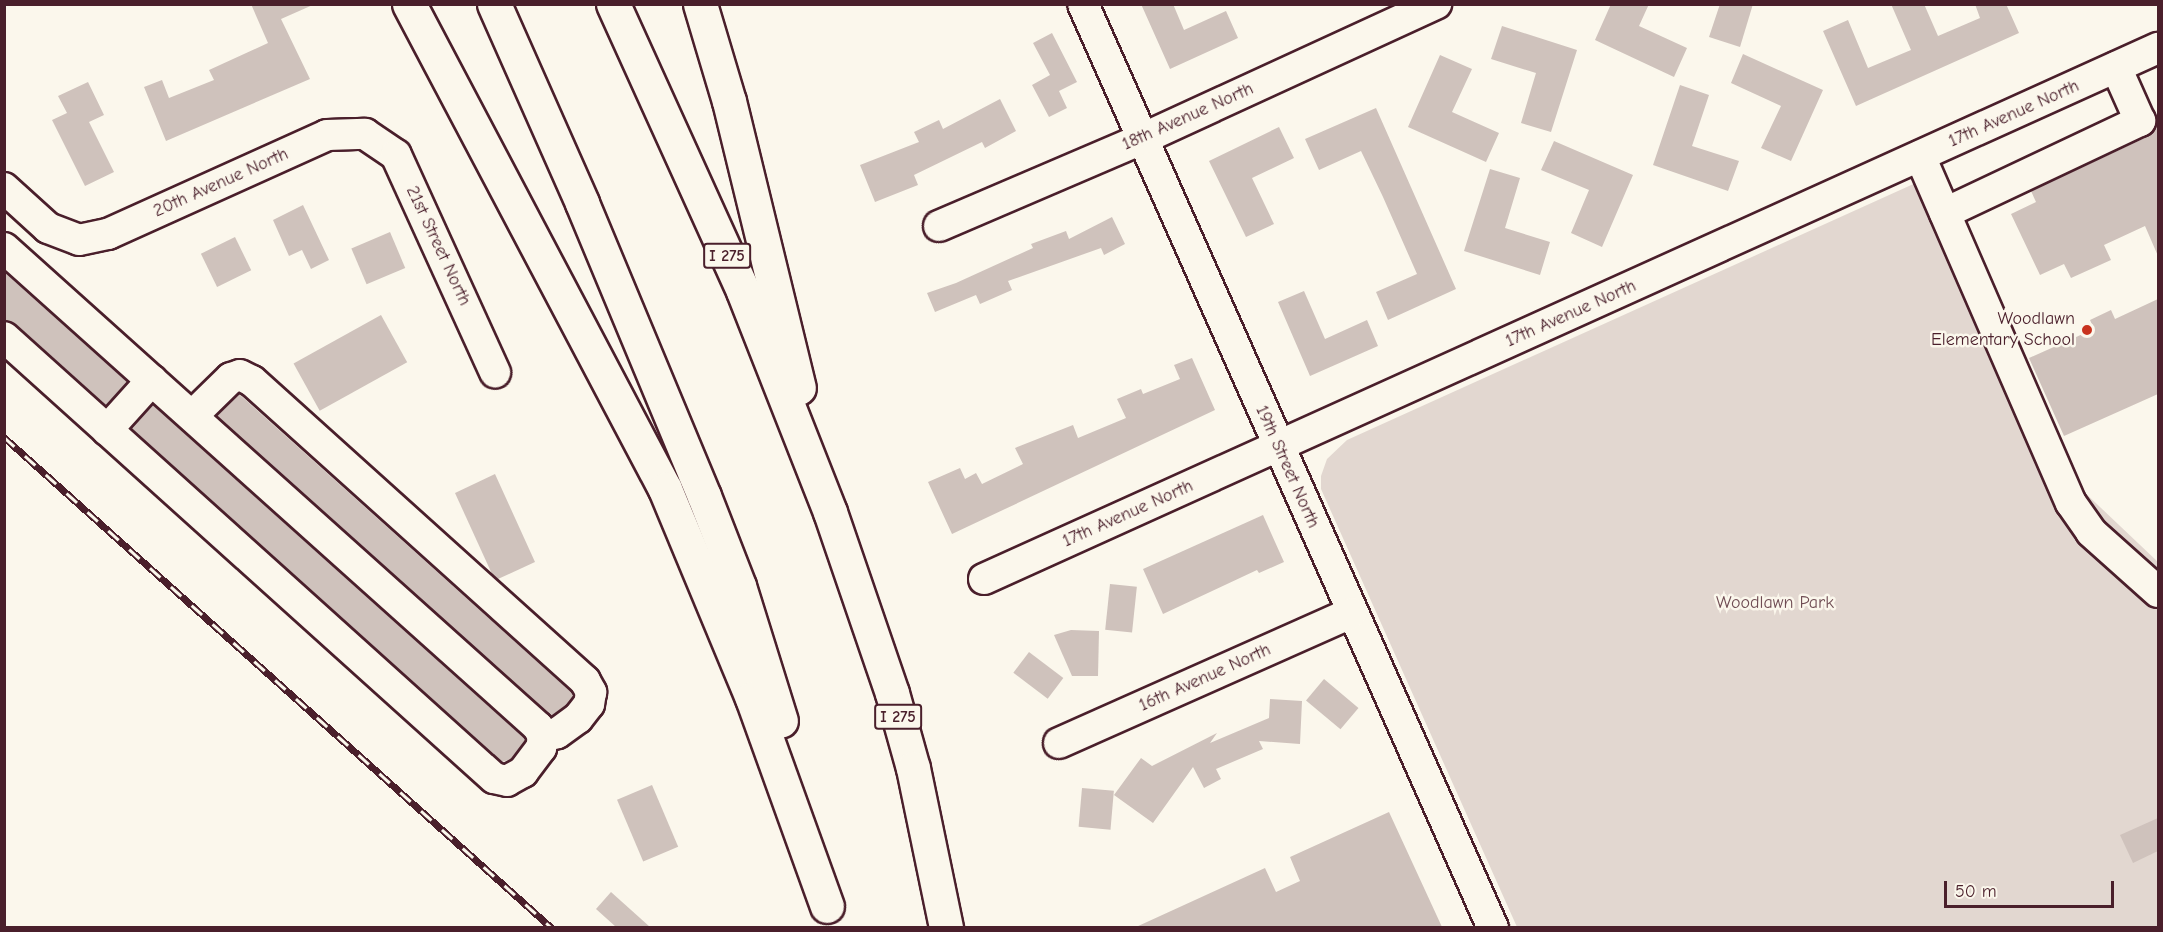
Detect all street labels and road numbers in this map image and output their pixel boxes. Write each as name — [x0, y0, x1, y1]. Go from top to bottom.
street label: 17th Avenue North — [1945, 76, 2083, 152]
street label: 18th Avenue North — [1119, 78, 1257, 156]
street label: 20th Avenue North — [150, 144, 292, 222]
street label: 21st Street North — [401, 183, 475, 309]
road number: I 275 — [703, 243, 751, 269]
street label: 17th Avenue North — [1502, 276, 1640, 352]
street label: 19th Street North — [1250, 402, 1324, 532]
street label: 17th Avenue North — [1059, 476, 1197, 552]
street label: 16th Avenue North — [1136, 639, 1274, 717]
road number: I 275 — [874, 704, 922, 730]

